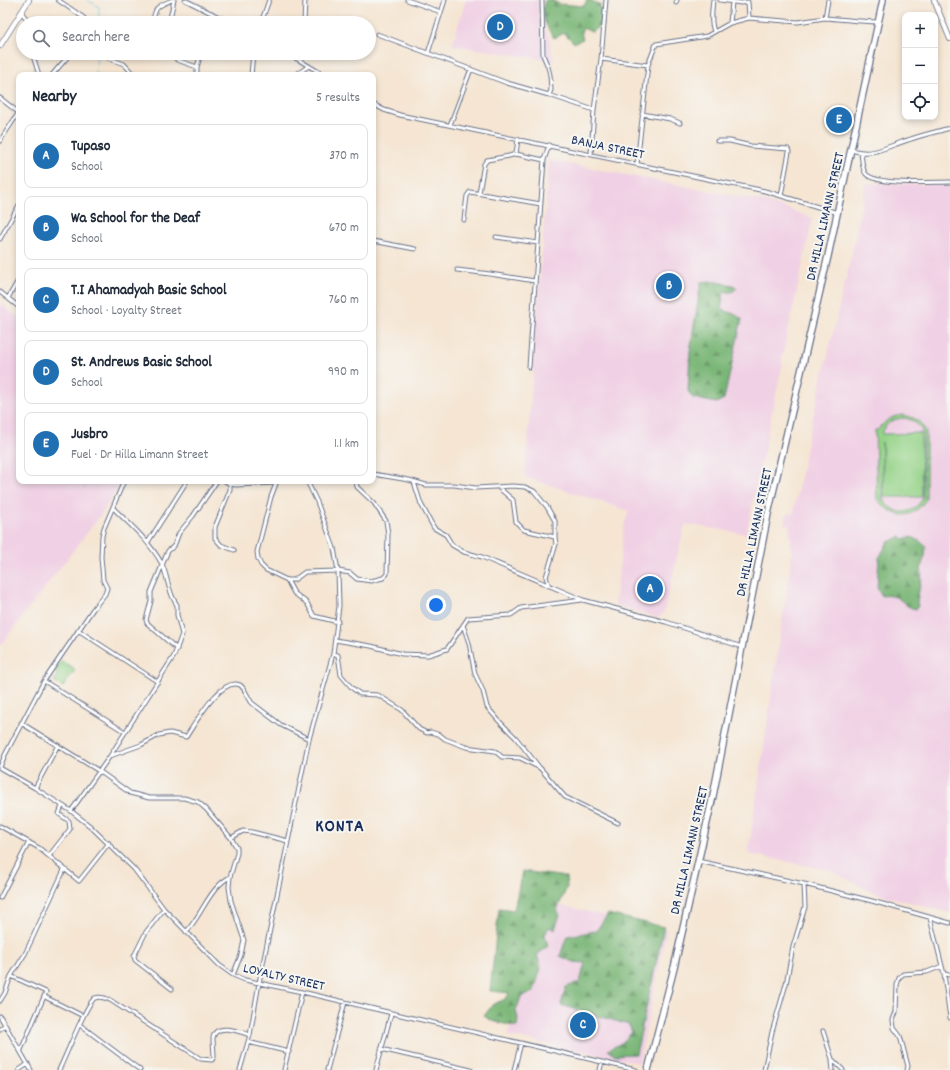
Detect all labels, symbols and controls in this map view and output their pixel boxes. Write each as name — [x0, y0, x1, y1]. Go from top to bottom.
pin: D — [487, 12, 513, 42]
map controls — [902, 12, 938, 120]
button: + — [902, 12, 938, 48]
search box — [16, 16, 376, 60]
icon: search — [30, 27, 52, 49]
text: Search here — [62, 27, 130, 49]
button: − — [902, 48, 938, 84]
button: locate — [902, 84, 938, 120]
text: Nearby — [32, 86, 76, 110]
text: 5 results — [316, 89, 360, 108]
pin: E — [826, 105, 852, 135]
street label: BANJA STREET — [569, 130, 646, 166]
text: Tupaso — [71, 136, 110, 158]
text: A — [42, 147, 50, 166]
text: 370 m — [329, 147, 359, 166]
street label: DR HILLA LIMANN STREET — [801, 150, 851, 282]
text: School — [71, 158, 103, 177]
text: Wa School for the Deaf — [71, 208, 200, 230]
text: B — [43, 219, 49, 238]
text: 670 m — [329, 219, 359, 238]
text: School — [71, 230, 103, 249]
pin: B — [656, 271, 682, 301]
text: T.I Ahamadyah Basic School — [71, 280, 227, 302]
text: C — [43, 291, 49, 310]
text: 760 m — [329, 291, 359, 310]
text: School · Loyalty Street — [71, 302, 182, 321]
text: St. Andrews Basic School — [71, 352, 212, 374]
text: D — [43, 363, 49, 382]
text: 990 m — [328, 363, 359, 382]
text: School — [71, 374, 103, 393]
text: Jusbro — [71, 424, 108, 446]
text: E — [43, 435, 49, 454]
text: 1.1 km — [334, 435, 359, 454]
text: Fuel · Dr Hilla Limann Street — [71, 446, 208, 465]
street label: DR HILLA LIMANN STREET — [732, 466, 778, 599]
pin: A — [637, 574, 663, 604]
your location — [426, 595, 446, 615]
street label: DR HILLA LIMANN STREET — [665, 784, 715, 916]
district label: KONTA — [315, 815, 365, 840]
street label: LOYALTY STREET — [241, 959, 327, 997]
pin: C — [570, 1010, 596, 1040]

